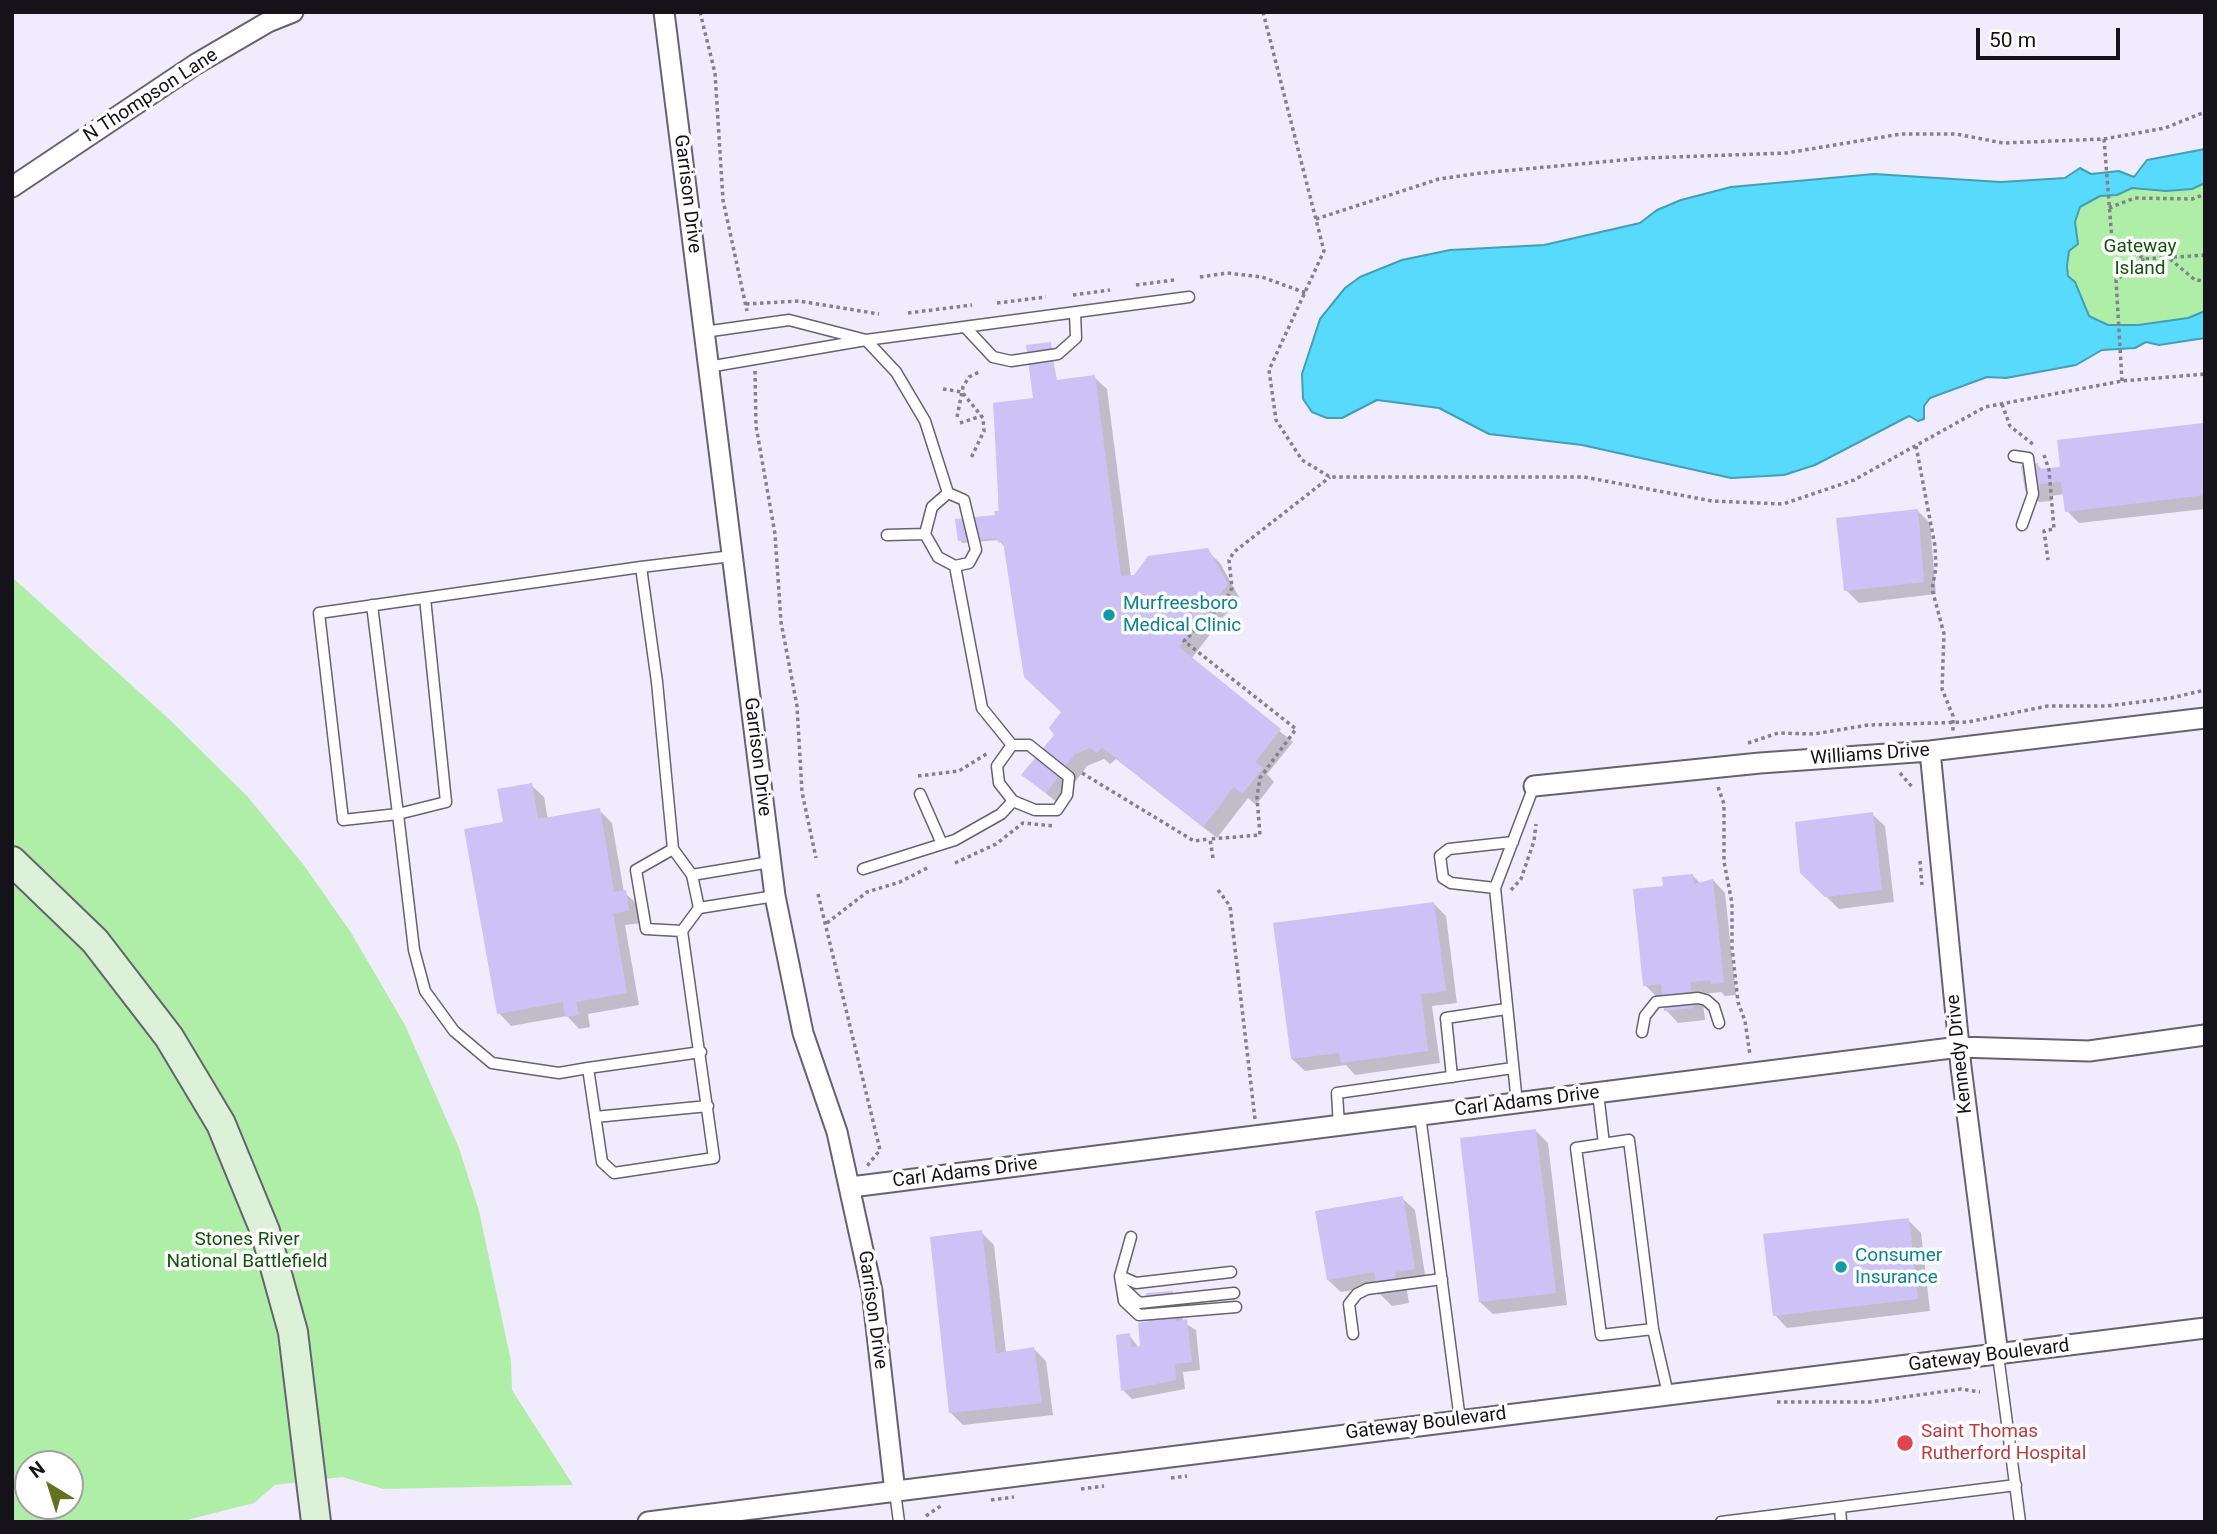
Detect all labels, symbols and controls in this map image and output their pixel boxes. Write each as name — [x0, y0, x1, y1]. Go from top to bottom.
scale bar — [1979, 14, 2122, 58]
text: 50 m — [1989, 28, 2036, 52]
street label: N Thompson Lane — [80, 44, 222, 148]
street label: Garrison Drive — [668, 133, 706, 255]
park label: Gateway Island — [2103, 236, 2177, 280]
place label: Murfreesboro Medical Clinic — [1123, 593, 1241, 637]
marker: Murfreesboro Medical Clinic — [1101, 607, 1117, 623]
street label: Garrison Drive — [738, 696, 776, 818]
street label: Williams Drive — [1810, 739, 1930, 771]
street label: Kennedy Drive — [1942, 993, 1978, 1115]
street label: Carl Adams Drive — [1453, 1082, 1601, 1122]
street label: Carl Adams Drive — [891, 1153, 1039, 1193]
park label: Stones River National Battlefield — [167, 1229, 327, 1273]
place label: Consumer Insurance — [1855, 1245, 1942, 1289]
street label: Garrison Drive — [852, 1249, 892, 1371]
marker: Consumer Insurance — [1833, 1259, 1849, 1275]
street label: Gateway Boulevard — [1907, 1335, 2071, 1377]
street label: Gateway Boulevard — [1344, 1403, 1508, 1445]
place label: Saint Thomas Rutherford Hospital — [1921, 1421, 2086, 1465]
marker: Saint Thomas Rutherford Hospital — [1895, 1433, 1915, 1453]
north arrow — [14, 1450, 84, 1520]
text: N — [25, 1456, 49, 1483]

